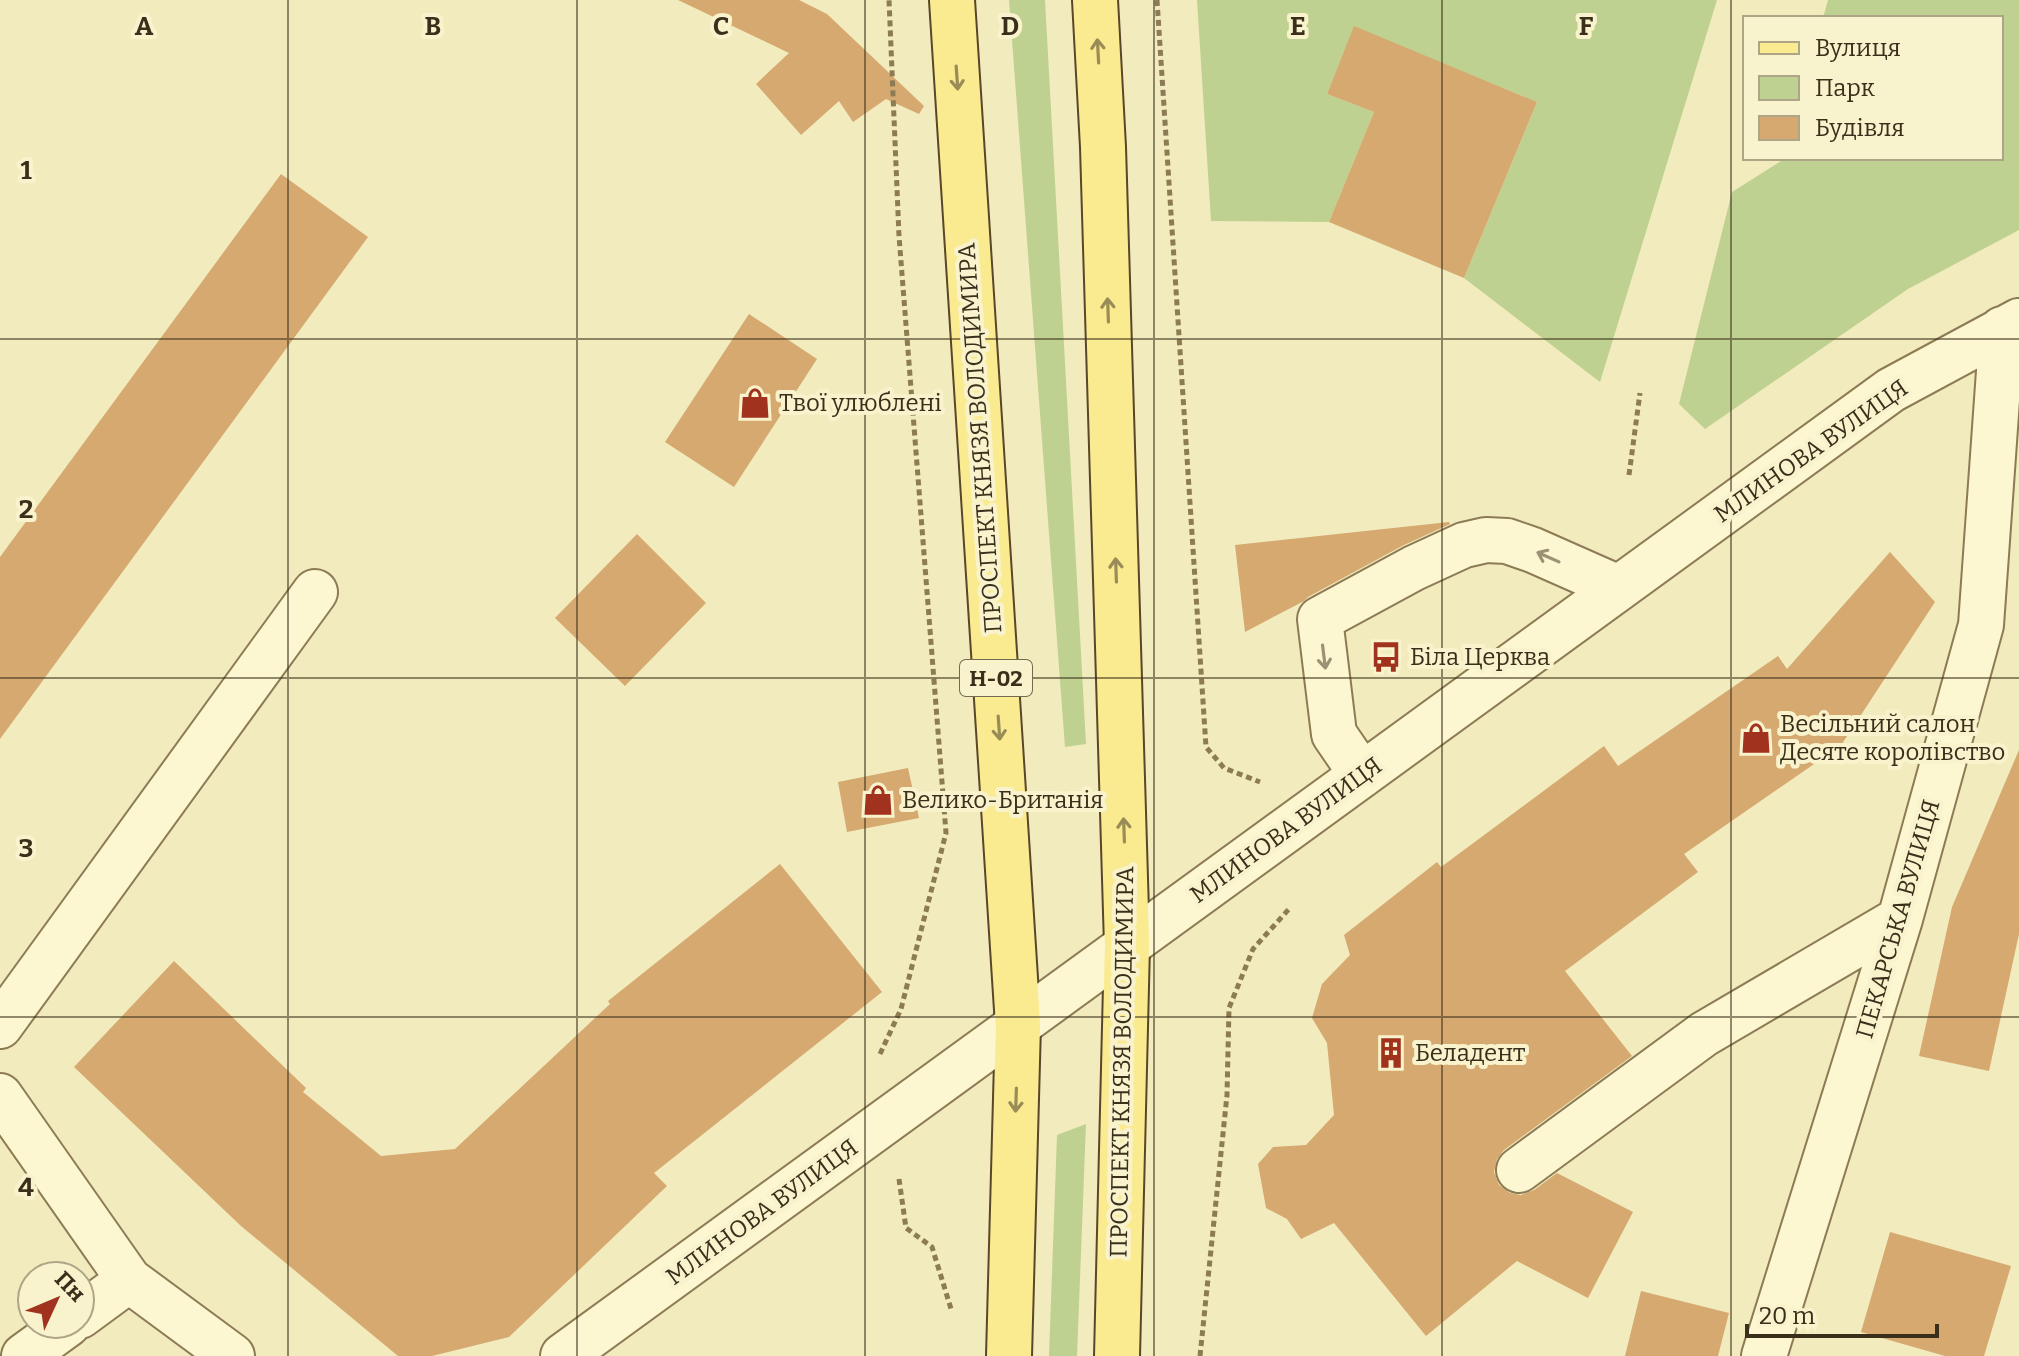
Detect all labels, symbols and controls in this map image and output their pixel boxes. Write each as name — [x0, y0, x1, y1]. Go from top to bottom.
text: A — [135, 11, 154, 42]
text: B — [425, 11, 441, 42]
text: C — [713, 11, 729, 42]
text: D — [1001, 11, 1019, 42]
text: E — [1290, 11, 1306, 42]
text: F — [1579, 11, 1594, 42]
legend — [1743, 16, 2003, 160]
text: Вулиця — [1815, 34, 1901, 62]
one-way arrow — [1090, 38, 1105, 65]
one-way arrow — [950, 64, 965, 91]
text: Парк — [1815, 74, 1875, 102]
text: Будівля — [1815, 114, 1905, 142]
text: 1 — [20, 155, 32, 186]
street label: ПРОСПЕКТ КНЯЗЯ ВОЛОДИМИРА — [952, 242, 1008, 634]
one-way arrow — [1100, 297, 1115, 324]
street label: МЛИНОВА ВУЛИЦЯ — [1709, 374, 1913, 528]
shop icon: Твої улюблені — [738, 386, 772, 420]
place label: Твої улюблені — [779, 389, 942, 417]
text: 2 — [19, 494, 33, 525]
one-way arrow — [1536, 548, 1561, 563]
one-way arrow — [1108, 557, 1123, 584]
bus stop icon: Біла Церква — [1369, 640, 1403, 674]
place label: Біла Церква — [1410, 643, 1550, 671]
one-way arrow — [1317, 644, 1332, 669]
road number: Н-02 — [960, 660, 1032, 696]
place label: Весільний салон Десяте королівство — [1780, 710, 2005, 766]
one-way arrow — [992, 715, 1007, 741]
shop icon: Весільний салон Десяте королівство — [1739, 721, 1773, 755]
street label: МЛИНОВА ВУЛИЦЯ — [1185, 751, 1387, 909]
shop icon: Велико-Британія — [861, 783, 895, 817]
place label: Велико-Британія — [902, 786, 1104, 814]
street label: ПЕКАРСЬКА ВУЛИЦЯ — [1850, 796, 1946, 1042]
one-way arrow — [1116, 817, 1131, 844]
text: 3 — [19, 833, 33, 864]
street label: ПРОСПЕКТ КНЯЗЯ ВОЛОДИМИРА — [1105, 866, 1139, 1258]
building icon: Беладент — [1374, 1036, 1408, 1070]
place label: Беладент — [1415, 1039, 1525, 1067]
one-way arrow — [1009, 1086, 1024, 1113]
street label: МЛИНОВА ВУЛИЦЯ — [661, 1133, 863, 1291]
text: 4 — [18, 1172, 34, 1203]
north arrow — [16, 1260, 96, 1340]
text: Пн — [49, 1266, 91, 1307]
scale bar — [1747, 1288, 1937, 1338]
text: 20 m — [1759, 1302, 1815, 1330]

